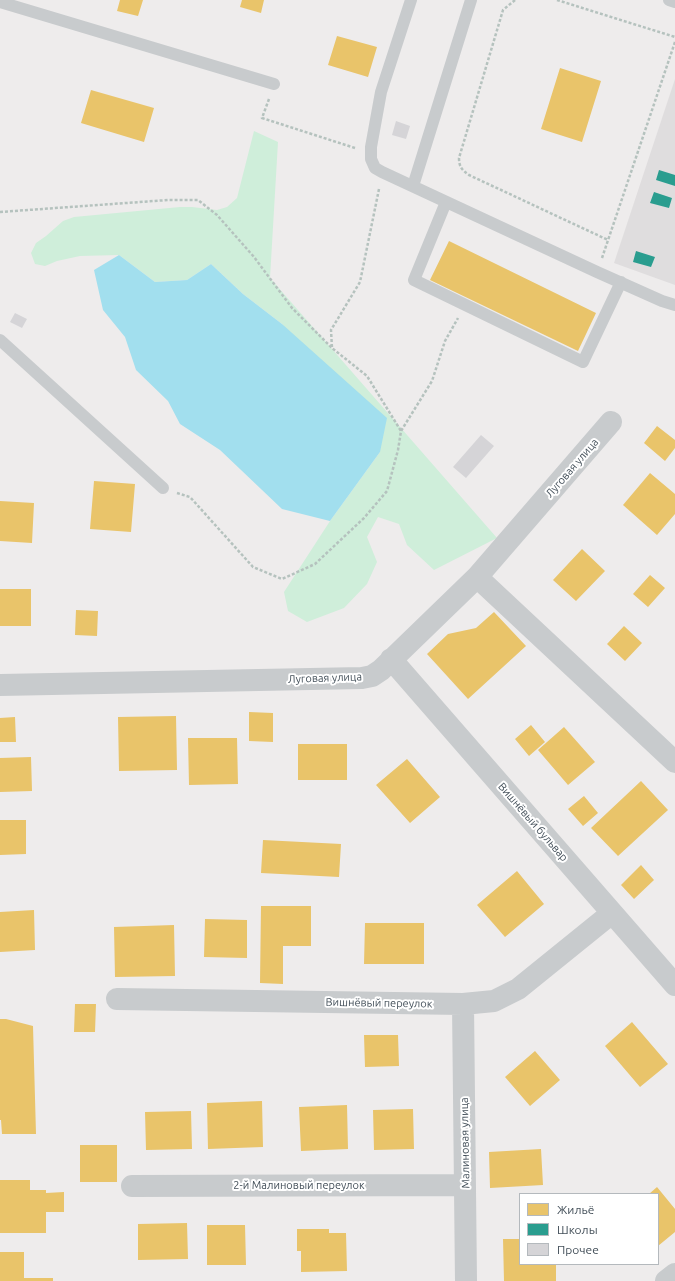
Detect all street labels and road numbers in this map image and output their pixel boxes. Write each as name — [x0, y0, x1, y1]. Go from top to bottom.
street label: Луговая улица — [543, 436, 601, 500]
street label: Луговая улица — [288, 670, 362, 686]
street label: Вишнёвый бульвар — [495, 780, 571, 864]
street label: Вишнёвый переулок — [326, 995, 432, 1011]
street label: Малиновая улица — [458, 1097, 472, 1189]
street label: 2-й Малиновый переулок — [233, 1178, 365, 1192]

